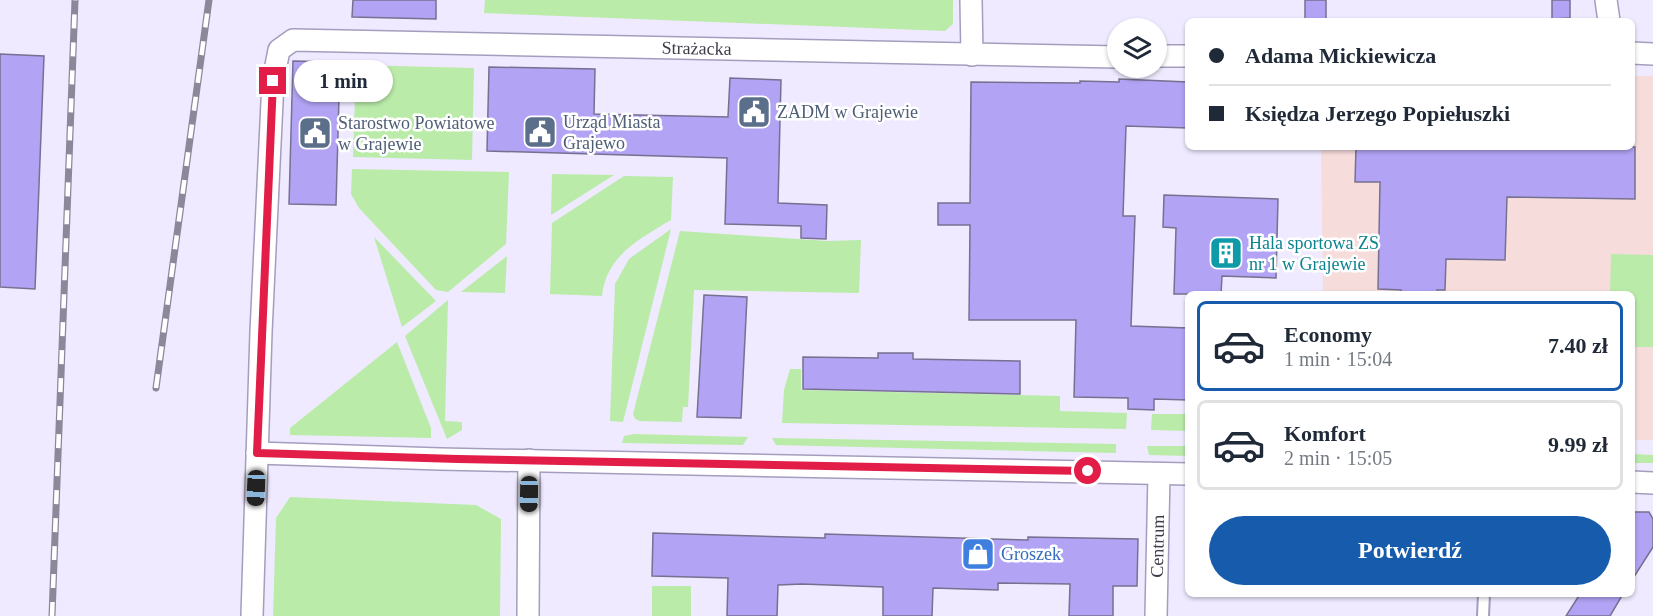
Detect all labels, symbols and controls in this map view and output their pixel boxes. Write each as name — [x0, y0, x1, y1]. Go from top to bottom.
map controls — [1107, 18, 1167, 78]
button: layers — [1107, 18, 1167, 78]
street label: Strażacka — [661, 38, 732, 59]
text: Adama Mickiewicza — [1245, 43, 1436, 68]
callout: 1 min — [294, 60, 393, 102]
route end — [259, 67, 286, 94]
text: 1 min — [319, 70, 368, 92]
public building icon: ZADM w Grajewie — [736, 94, 772, 130]
text: Księdza Jerzego Popiełuszki — [1245, 101, 1510, 126]
place label: ZADM w Grajewie — [777, 102, 918, 122]
place label: Urząd Miasta Grajewo — [563, 112, 660, 153]
place label: Starostwo Powiatowe w Grajewie — [338, 113, 495, 154]
public building icon: Urząd Miasta Grajewo — [522, 114, 558, 150]
public building icon: Starostwo Powiatowe w Grajewie — [297, 115, 333, 151]
place label: Hala sportowa ZS nr 1 w Grajewie — [1249, 233, 1379, 274]
building icon: Hala sportowa ZS nr 1 w Grajewie — [1208, 235, 1244, 271]
icon: car — [1212, 319, 1266, 373]
text: Economy — [1284, 322, 1372, 347]
text: 7.40 zł — [1548, 333, 1608, 358]
text: 1 min · 15:04 — [1284, 348, 1392, 370]
icon: car — [1212, 418, 1266, 472]
text: Komfort — [1284, 421, 1366, 446]
text: 9.99 zł — [1548, 432, 1608, 457]
text: 2 min · 15:05 — [1284, 447, 1392, 469]
route start — [1074, 457, 1101, 484]
car — [246, 470, 266, 506]
car — [520, 476, 538, 512]
street label: Centrum — [1147, 514, 1168, 578]
button: Potwierdź — [1209, 516, 1611, 585]
shop icon: Groszek — [960, 536, 996, 572]
place label: Groszek — [1001, 544, 1061, 564]

